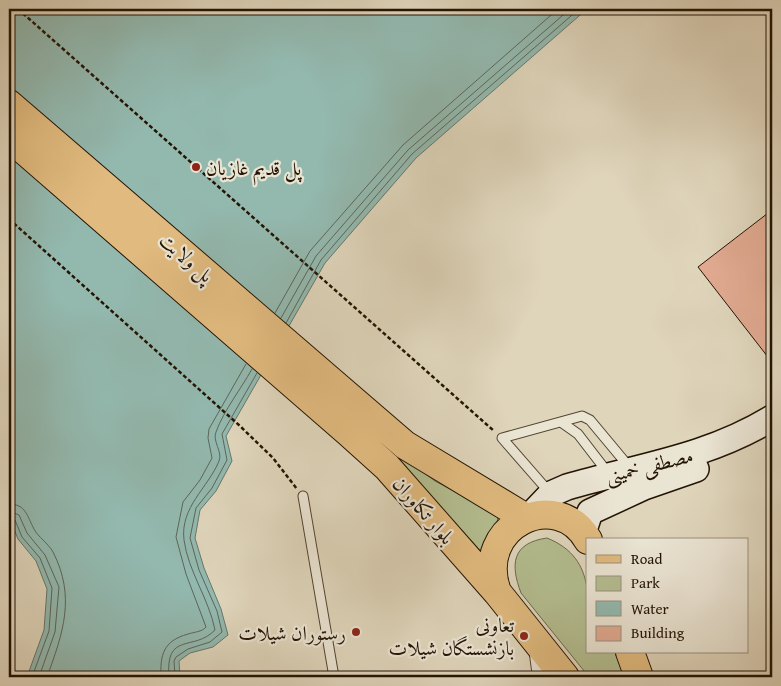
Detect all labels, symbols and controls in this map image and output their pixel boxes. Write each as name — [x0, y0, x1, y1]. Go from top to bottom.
place label: پل قدیم غازیان — [206, 153, 303, 186]
marker: پل قدیم غازیان — [190, 161, 202, 173]
street label: پل ولایت — [153, 225, 221, 290]
street label: مصطفی خمینی — [602, 440, 696, 491]
street label: بلوار تکاوران — [386, 470, 462, 550]
legend — [586, 538, 748, 654]
text: Road — [631, 548, 662, 569]
text: Park — [631, 572, 660, 593]
text: Water — [631, 598, 669, 619]
place label: تعاونی بازنشستگان شیلات — [388, 610, 514, 662]
place label: رستوران شیلات — [238, 618, 346, 647]
text: Building — [631, 622, 685, 643]
marker: رستوران شیلات — [350, 626, 362, 638]
marker: تعاونی بازنشستگان شیلات — [518, 630, 530, 642]

